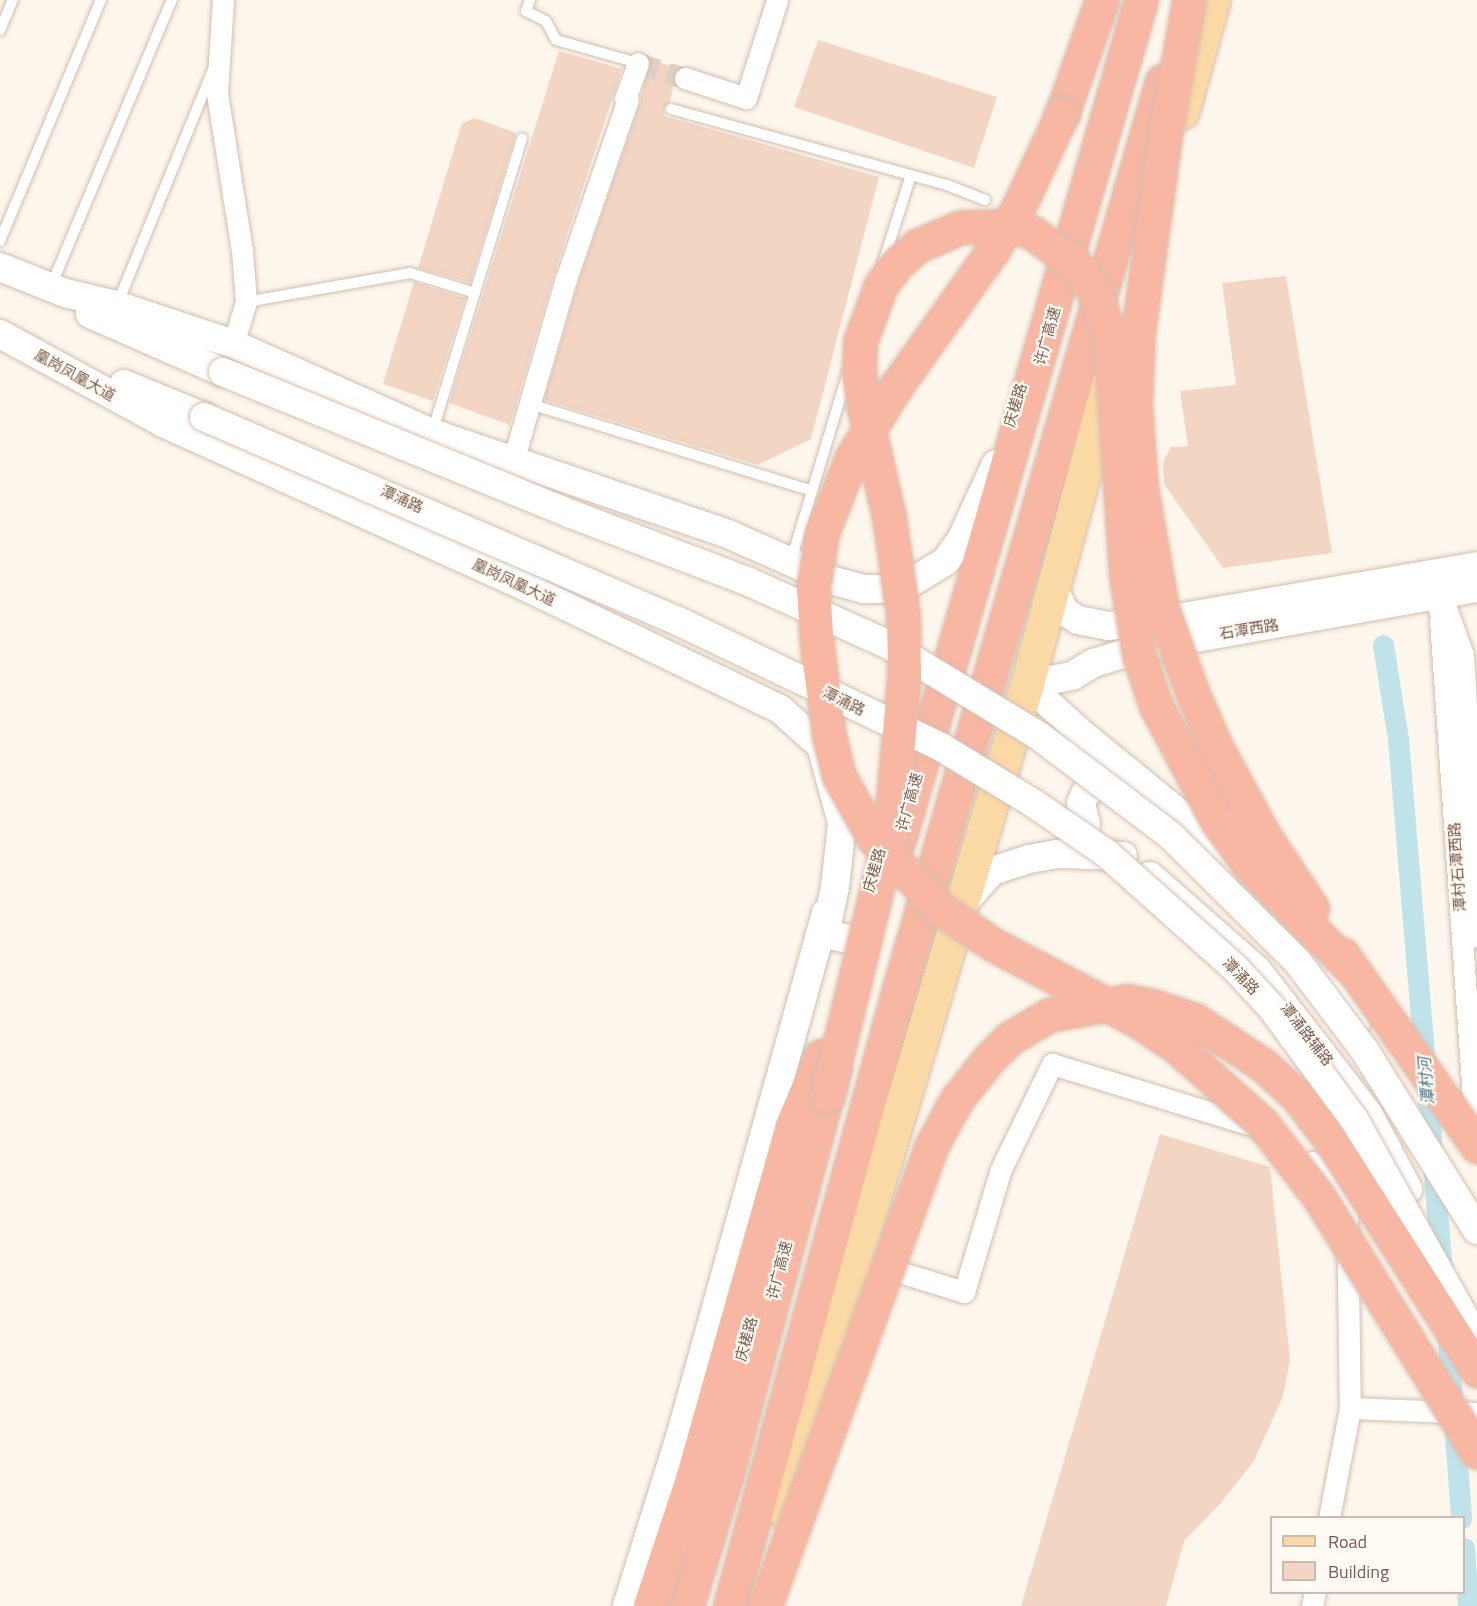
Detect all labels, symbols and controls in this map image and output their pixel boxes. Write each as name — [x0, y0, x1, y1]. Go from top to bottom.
street label: 许广高速 — [1030, 305, 1064, 367]
street label: 凰岗凤凰大道 — [31, 345, 119, 405]
street label: 庆槎路 — [1000, 381, 1030, 429]
street label: 潭涌路 — [378, 482, 426, 516]
street label: 凰岗凤凰大道 — [469, 555, 559, 609]
street label: 石潭西路 — [1218, 615, 1280, 643]
street label: 潭涌路 — [820, 683, 868, 719]
street label: 许广高速 — [892, 771, 926, 833]
street label: 潭村石潭西路 — [1445, 821, 1469, 913]
street label: 庆槎路 — [859, 846, 889, 894]
street label: 潭涌路 — [1219, 954, 1263, 998]
street label: 潭涌路辅路 — [1277, 999, 1337, 1069]
water label: 潭村河 — [1414, 1056, 1438, 1106]
street label: 许广高速 — [763, 1239, 795, 1301]
street label: 庆槎路 — [731, 1315, 761, 1363]
legend — [1270, 1516, 1465, 1594]
text: Road — [1328, 1528, 1367, 1555]
text: Building — [1328, 1558, 1389, 1585]

